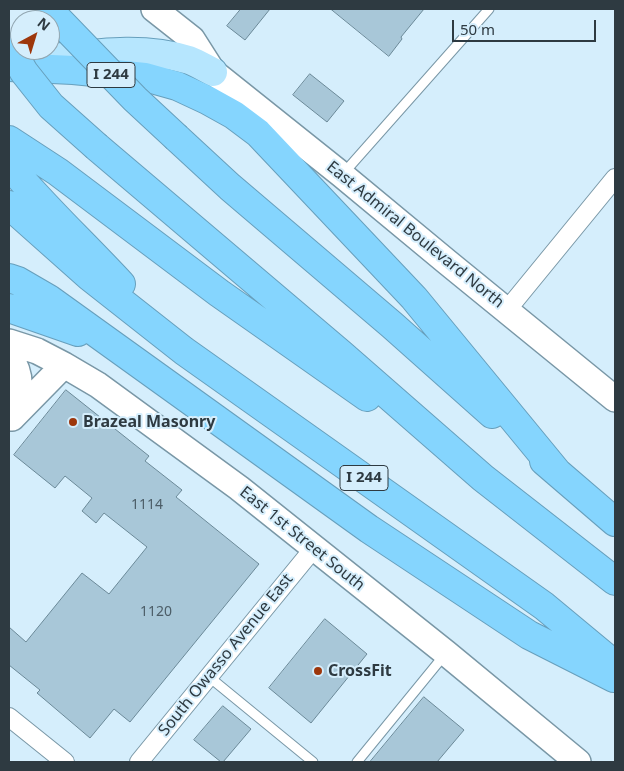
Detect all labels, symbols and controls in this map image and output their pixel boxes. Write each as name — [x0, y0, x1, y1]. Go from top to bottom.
north arrow — [10, 10, 60, 60]
scale bar — [454, 10, 598, 42]
text: N — [34, 13, 55, 35]
text: 50 m — [460, 19, 495, 39]
road number: I 244 — [87, 62, 135, 88]
street label: East Admiral Boulevard North — [323, 158, 507, 312]
place label: Brazeal Masonry — [83, 412, 215, 432]
marker: Brazeal Masonry — [67, 416, 79, 428]
road number: I 244 — [340, 466, 388, 490]
street label: East 1st Street South — [236, 483, 368, 595]
house number: 1114 — [131, 497, 163, 513]
street label: South Owasso Avenue East — [155, 570, 297, 740]
house number: 1120 — [140, 604, 172, 620]
place label: CrossFit — [328, 661, 392, 681]
marker: CrossFit — [312, 665, 324, 677]

